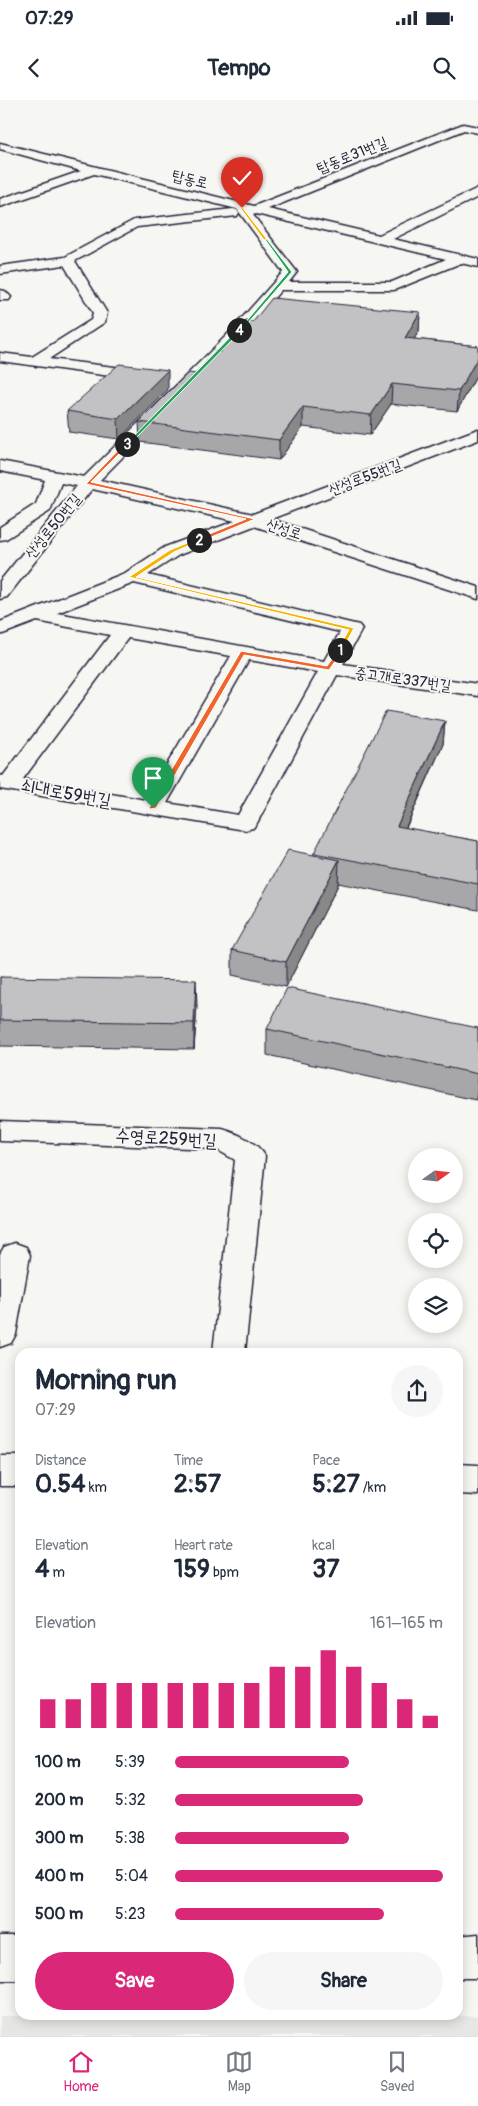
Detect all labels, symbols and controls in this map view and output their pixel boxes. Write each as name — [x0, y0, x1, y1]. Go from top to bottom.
text: 07:29 — [25, 6, 74, 30]
icon: back — [20, 54, 48, 82]
text: Tempo — [207, 54, 271, 82]
icon: search — [430, 54, 458, 82]
street label: 탑동로31번길 — [314, 133, 390, 178]
pin — [221, 157, 263, 208]
icon: check — [228, 164, 256, 192]
street label: 탑동로 — [170, 166, 210, 193]
pin: 4 — [226, 318, 252, 342]
text: 4 — [235, 322, 244, 339]
pin: 3 — [114, 432, 140, 456]
text: 3 — [124, 436, 131, 453]
street label: 산성로55번길 — [326, 455, 404, 500]
street label: 산성로50번길 — [21, 490, 86, 563]
street label: 산성로 — [264, 515, 304, 544]
pin: 2 — [186, 528, 212, 552]
text: 2 — [196, 532, 203, 549]
pin: 1 — [328, 638, 352, 662]
text: 1 — [338, 642, 343, 659]
street label: 중고개로337번길 — [354, 663, 452, 696]
pin — [132, 757, 174, 808]
icon: arrive — [139, 764, 167, 792]
street label: 쇠내로59번길 — [19, 774, 113, 813]
street label: 수영로259번길 — [115, 1124, 218, 1153]
north arrow — [408, 1148, 462, 1202]
map controls — [408, 1148, 463, 1333]
button: locate — [408, 1213, 463, 1268]
button: layers — [408, 1278, 463, 1333]
text: Morning run — [35, 1363, 177, 1398]
button: share — [391, 1365, 443, 1417]
text: 07:29 — [35, 1400, 76, 1420]
text: Distance — [35, 1452, 86, 1469]
text: Time — [174, 1452, 203, 1469]
text: Pace — [312, 1452, 340, 1469]
text: 0.54 — [35, 1469, 86, 1500]
text: 2:57 — [174, 1469, 221, 1500]
text: 5:27 — [312, 1469, 360, 1500]
text: km — [86, 1479, 107, 1496]
text: /km — [360, 1479, 386, 1496]
text: Elevation — [35, 1537, 88, 1554]
text: Heart rate — [174, 1537, 233, 1554]
text: kcal — [312, 1537, 335, 1554]
text: 4 — [35, 1554, 50, 1585]
text: 159 — [174, 1554, 210, 1585]
text: 37 — [312, 1554, 340, 1585]
text: m — [50, 1564, 65, 1581]
text: bpm — [210, 1564, 239, 1581]
text: Elevation — [35, 1613, 96, 1633]
text: 161–165 m — [370, 1613, 443, 1633]
text: 100 m — [35, 1752, 81, 1772]
text: 5:39 — [115, 1752, 145, 1772]
text: 200 m — [35, 1790, 83, 1810]
text: 5:32 — [115, 1790, 146, 1810]
text: 300 m — [35, 1828, 83, 1848]
text: 5:38 — [115, 1828, 145, 1848]
text: 400 m — [35, 1866, 84, 1886]
text: 5:04 — [115, 1866, 148, 1886]
text: 500 m — [35, 1904, 83, 1924]
text: 5:23 — [115, 1904, 145, 1924]
button: Save — [35, 1952, 234, 2010]
button: Share — [244, 1952, 443, 2010]
tab: Home — [63, 2048, 99, 2095]
tab: Map — [225, 2048, 253, 2095]
tab: Saved — [380, 2048, 415, 2095]

